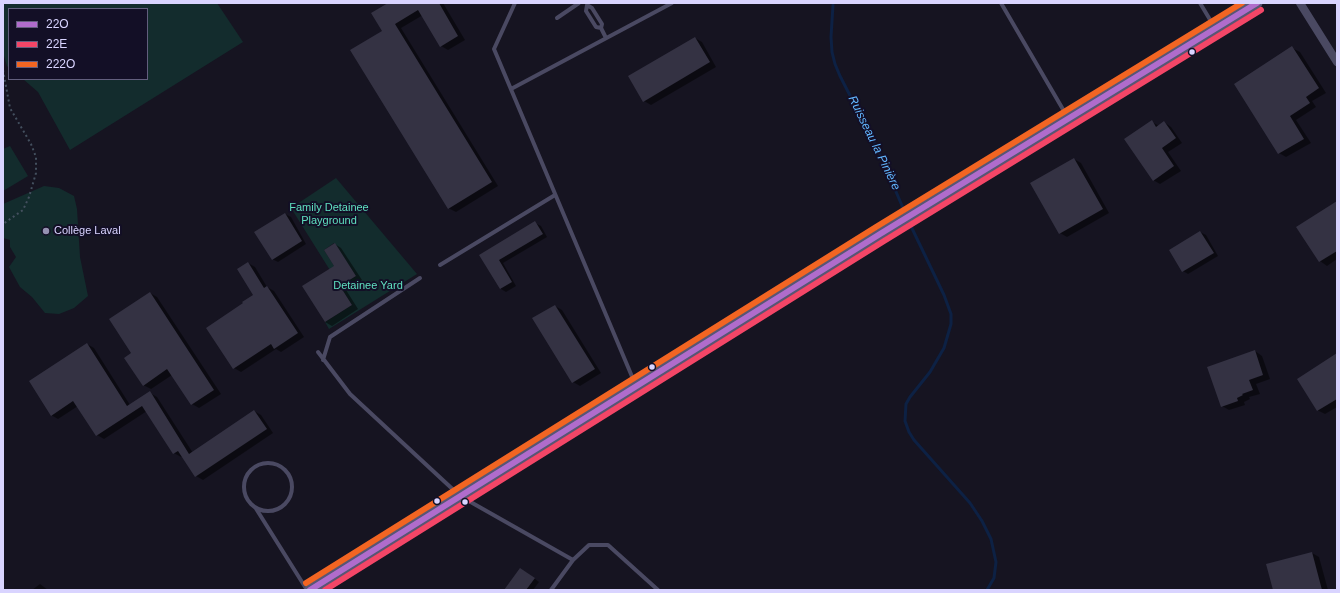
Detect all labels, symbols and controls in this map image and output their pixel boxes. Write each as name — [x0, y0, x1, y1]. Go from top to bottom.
legend — [8, 8, 148, 80]
text: 22O — [46, 17, 69, 31]
text: 22E — [46, 37, 67, 51]
unlabelled marker — [1187, 47, 1197, 57]
text: 222O — [46, 57, 75, 71]
water label: Ruisseau la Pinière — [845, 93, 903, 193]
park label: Family Detainee Playground — [289, 201, 369, 227]
place label: Collège Laval — [54, 224, 121, 238]
marker: Collège Laval — [41, 226, 51, 236]
park label: Detainee Yard — [333, 279, 403, 293]
unlabelled marker — [647, 362, 657, 372]
unlabelled marker — [432, 496, 442, 506]
unlabelled marker — [460, 497, 470, 507]

